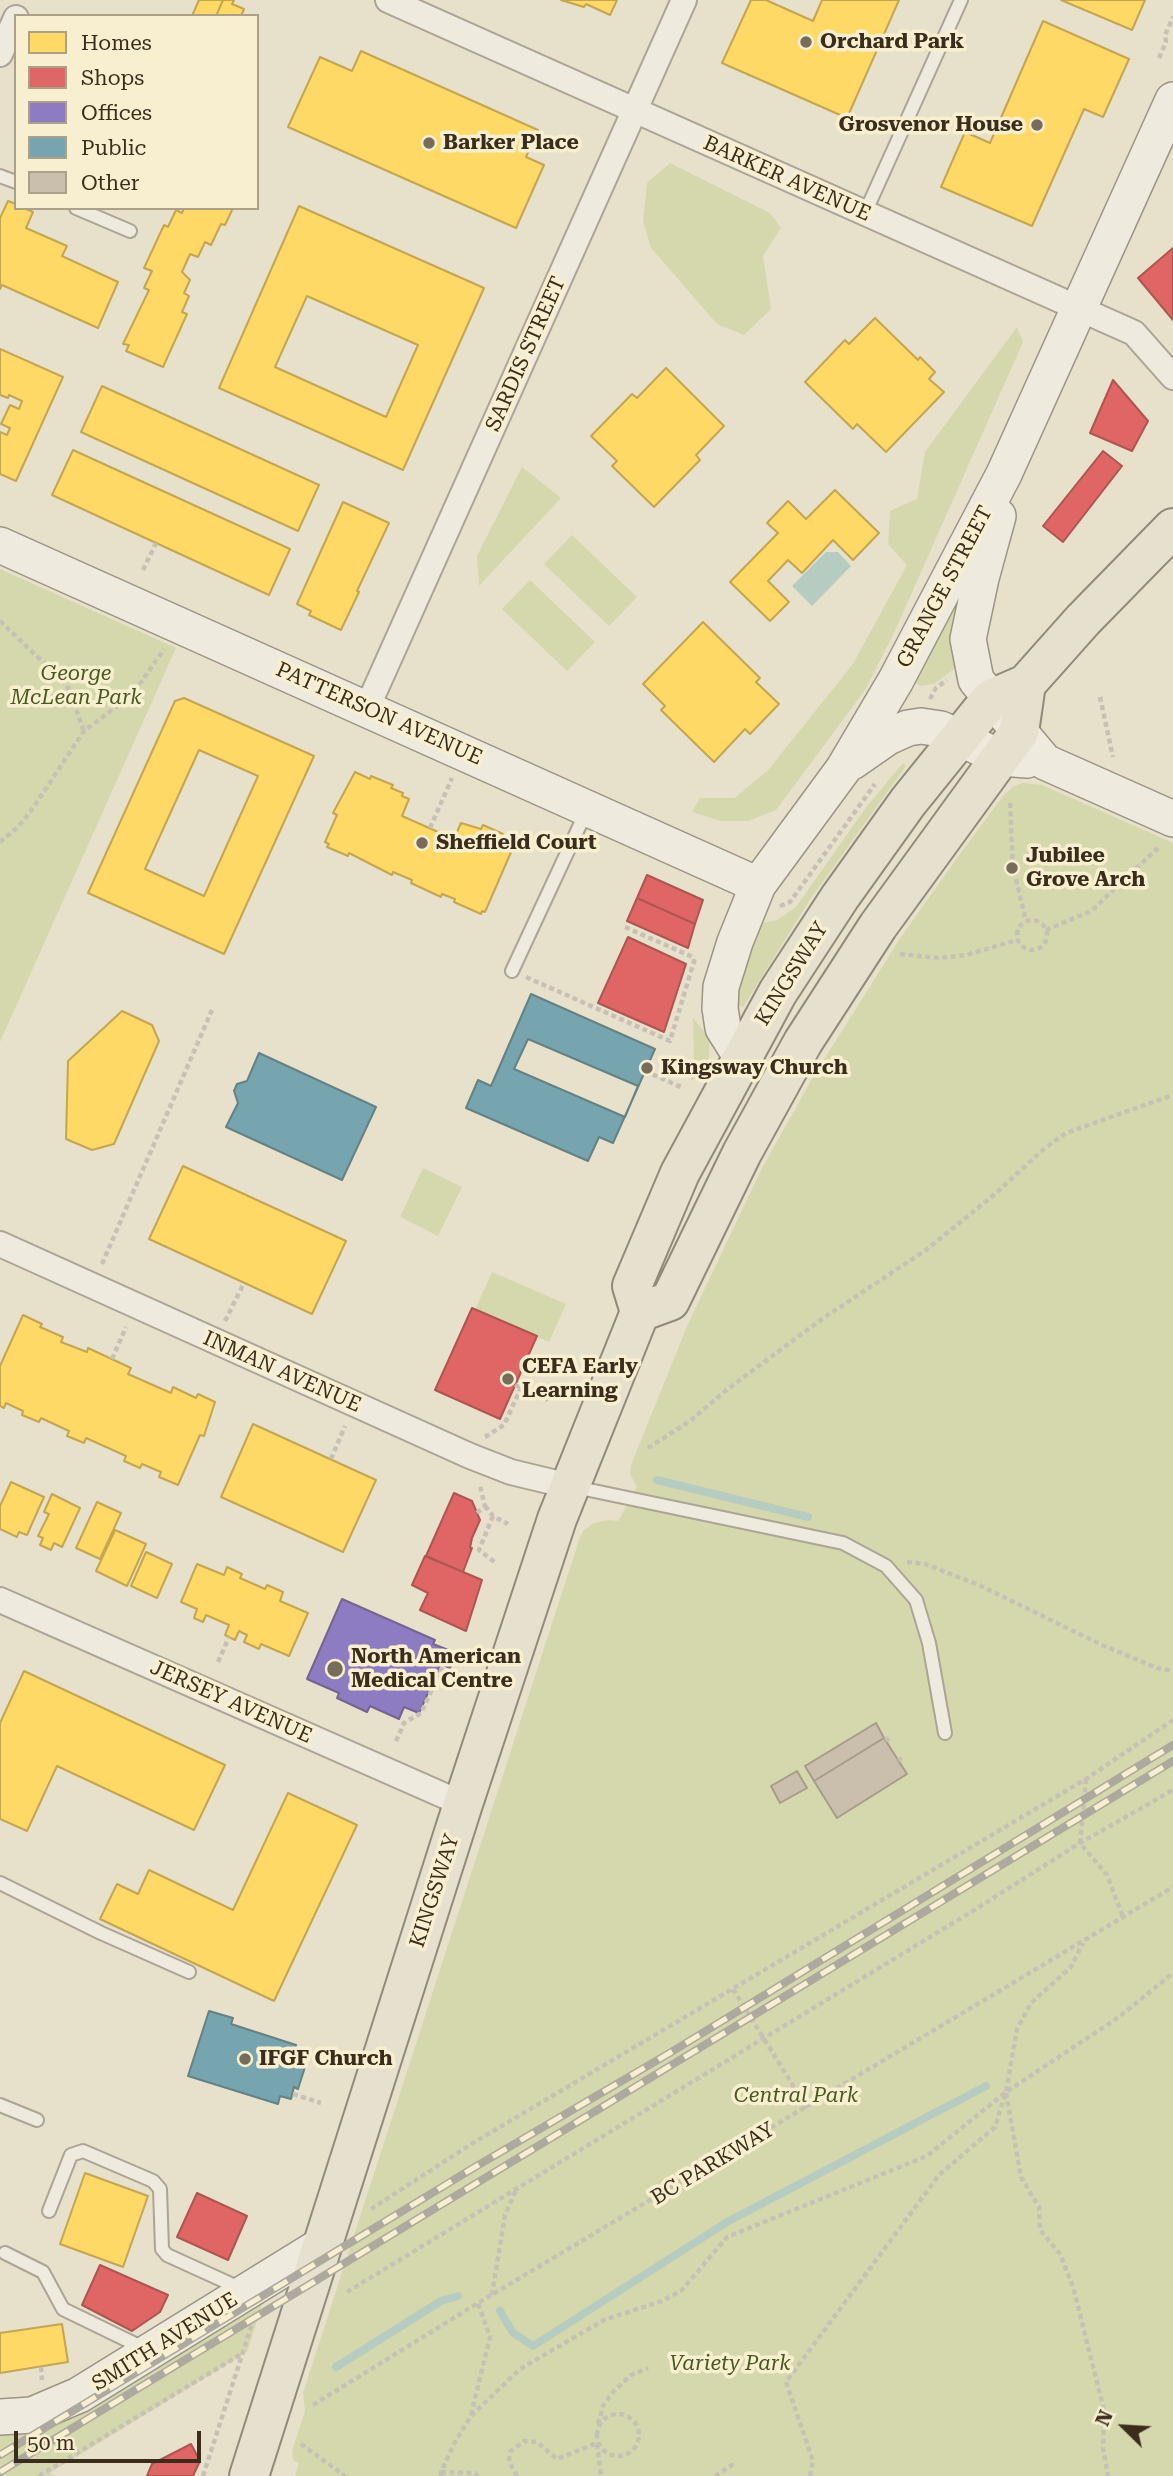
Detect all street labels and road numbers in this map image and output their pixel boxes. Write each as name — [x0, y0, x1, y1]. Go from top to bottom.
street label: BARKER AVENUE — [699, 131, 875, 227]
street label: SARDIS STREET — [481, 273, 571, 435]
street label: GRANGE STREET — [892, 502, 998, 672]
street label: PATTERSON AVENUE — [272, 657, 486, 771]
street label: KINGSWAY — [750, 917, 834, 1031]
street label: INMAN AVENUE — [199, 1326, 365, 1418]
street label: JERSEY AVENUE — [146, 1655, 316, 1749]
street label: KINGSWAY — [405, 1831, 465, 1951]
street label: BC PARKWAY — [647, 2117, 779, 2211]
street label: SMITH AVENUE — [88, 2287, 242, 2397]

